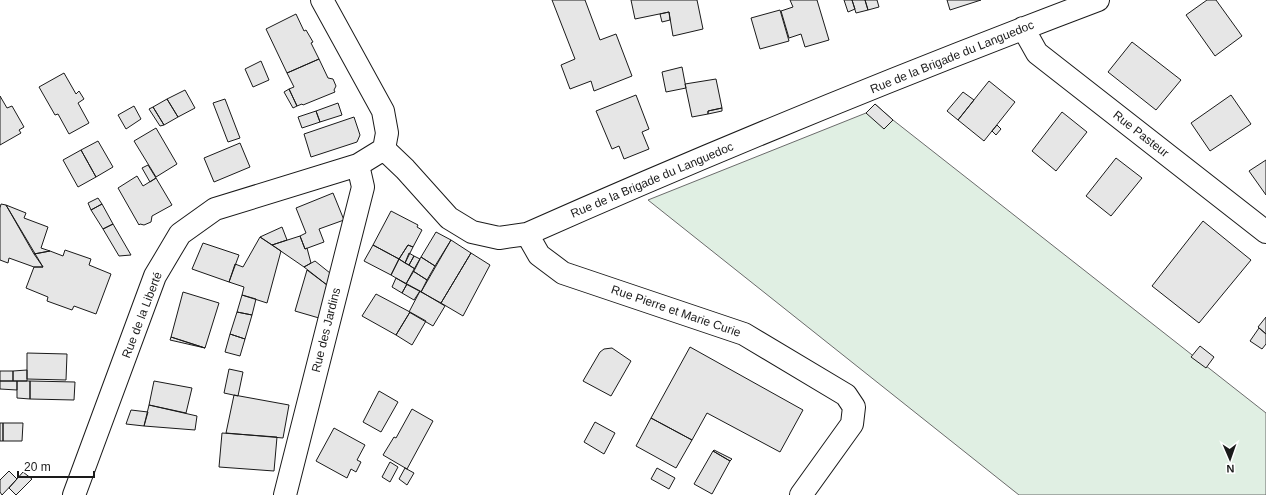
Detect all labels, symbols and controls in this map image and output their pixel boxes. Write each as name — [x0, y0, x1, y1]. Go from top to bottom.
street label: Rue de la Brigade du Languedoc — [868, 18, 1036, 96]
street label: Rue Pasteur — [1110, 108, 1172, 160]
street label: Rue de la Brigade du Languedoc — [568, 139, 736, 221]
street label: Rue de la Liberté — [119, 270, 165, 360]
street label: Rue Pierre et Marie Curie — [609, 282, 743, 340]
street label: Rue des Jardins — [309, 286, 343, 374]
north arrow — [1210, 439, 1250, 479]
scale bar — [18, 453, 94, 479]
text: 20 m — [24, 460, 51, 474]
text: N — [1226, 463, 1235, 475]

